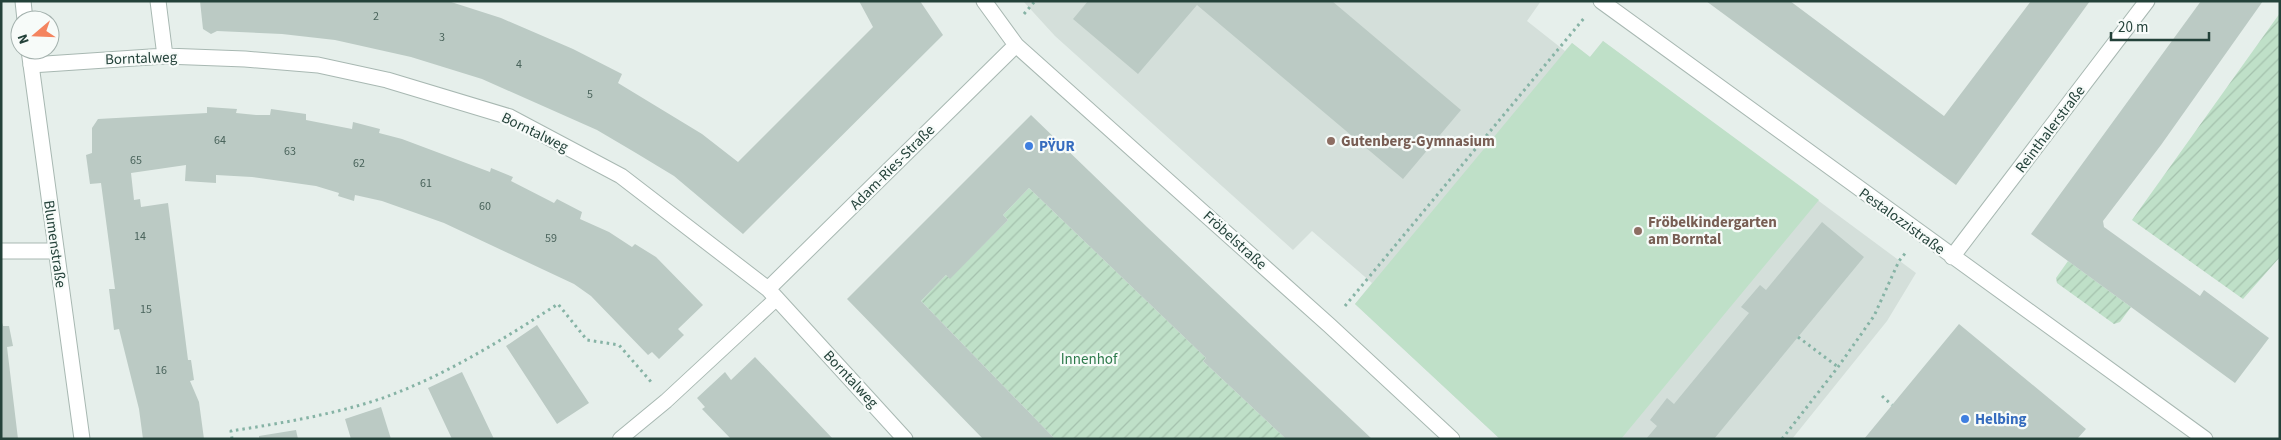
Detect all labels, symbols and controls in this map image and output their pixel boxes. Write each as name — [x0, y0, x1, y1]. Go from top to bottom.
house number: 2 — [373, 8, 379, 25]
north arrow — [10, 10, 60, 60]
scale bar — [2111, 10, 2208, 42]
text: 20 m — [2118, 17, 2148, 38]
house number: 3 — [439, 29, 445, 46]
text: N — [13, 31, 35, 47]
street label: Borntalweg — [105, 47, 178, 70]
house number: 4 — [516, 56, 522, 73]
street label: Reinthalerstraße — [2011, 81, 2090, 177]
house number: 5 — [587, 86, 593, 103]
street label: Borntalweg — [498, 107, 572, 158]
street label: Adam-Ries-Straße — [845, 120, 940, 215]
place label: Gutenberg-Gymnasium — [1341, 131, 1495, 152]
house number: 64 — [214, 132, 226, 149]
marker: Gutenberg-Gymnasium — [1325, 135, 1337, 147]
place label: PŸUR — [1039, 136, 1075, 157]
marker: PŸUR — [1023, 140, 1035, 152]
house number: 63 — [284, 143, 296, 160]
house number: 65 — [130, 152, 142, 169]
house number: 62 — [353, 155, 365, 172]
house number: 61 — [420, 175, 432, 192]
street label: Pestalozzistraße — [1854, 183, 1949, 260]
house number: 60 — [479, 198, 491, 215]
street label: Blumenstraße — [38, 199, 71, 289]
street label: Fröbelstraße — [1198, 206, 1271, 275]
place label: Fröbelkindergarten am Borntal — [1648, 212, 1777, 250]
marker: Fröbelkindergarten am Borntal — [1632, 225, 1644, 237]
house number: 14 — [134, 228, 146, 245]
house number: 59 — [545, 230, 557, 247]
house number: 15 — [140, 301, 152, 318]
street label: Borntalweg — [818, 346, 883, 413]
park label: Innenhof — [1061, 349, 1118, 370]
house number: 16 — [155, 362, 167, 379]
place label: Helbing — [1975, 409, 2027, 430]
marker: Helbing — [1959, 413, 1971, 425]

